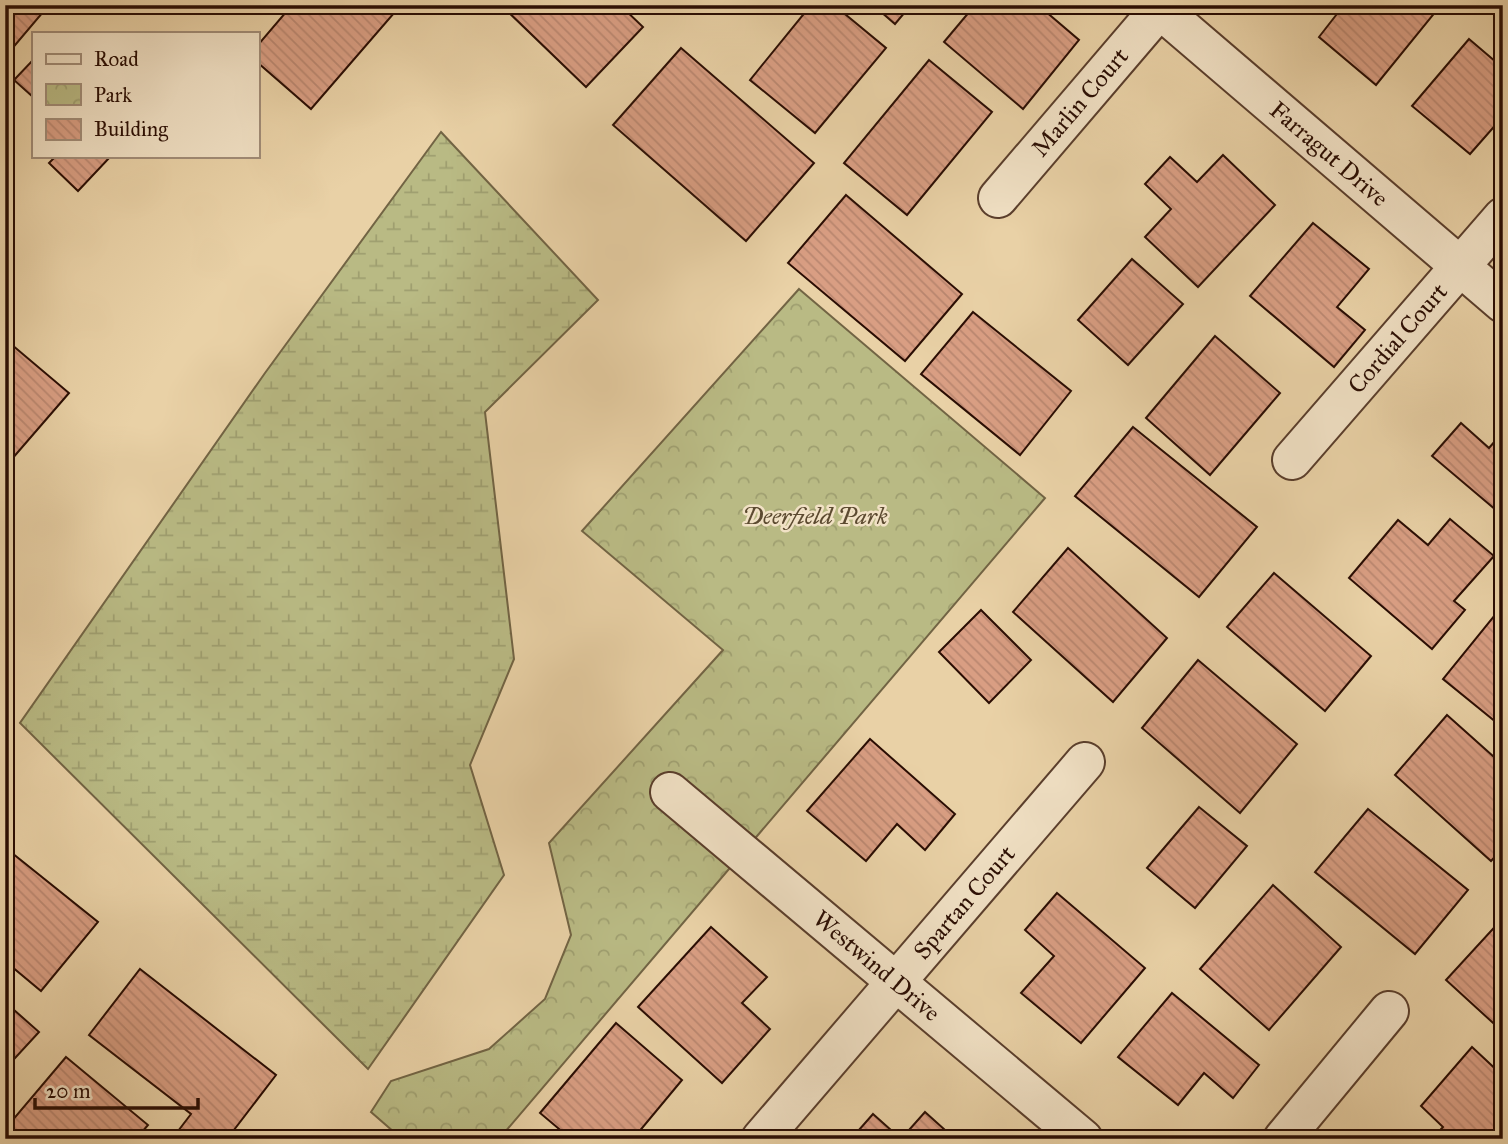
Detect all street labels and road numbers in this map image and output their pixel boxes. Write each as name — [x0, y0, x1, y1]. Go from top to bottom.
street label: Marlin Court — [1025, 41, 1135, 163]
street label: Farragut Drive — [1263, 95, 1394, 213]
street label: Cordial Court — [1341, 277, 1454, 400]
street label: Spartan Court — [907, 839, 1022, 966]
street label: Westwind Drive — [807, 904, 947, 1028]

